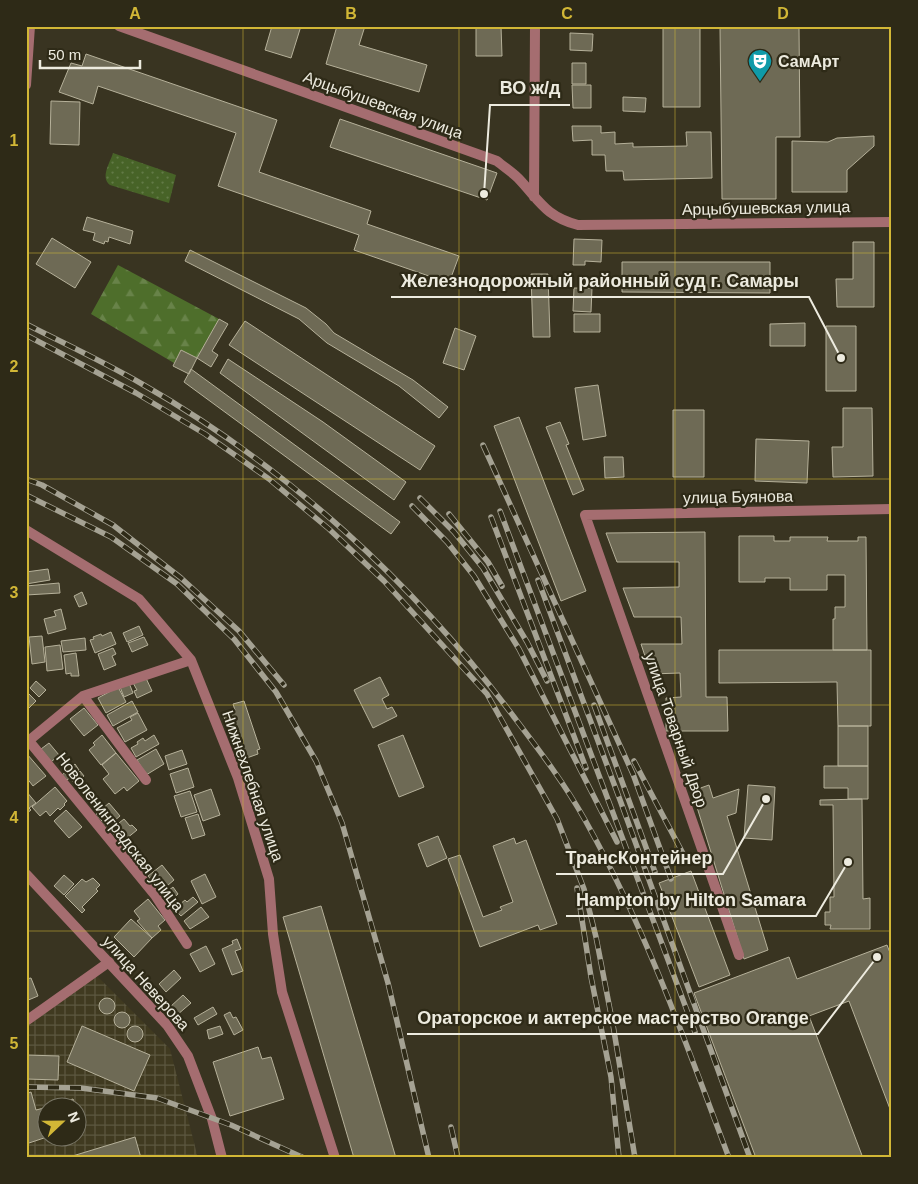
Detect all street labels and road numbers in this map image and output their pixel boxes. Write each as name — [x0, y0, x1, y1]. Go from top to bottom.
street label: Арцыбушевская улица — [301, 68, 465, 142]
street label: Арцыбушевская улица — [682, 198, 850, 218]
street label: улица Буянова — [683, 488, 793, 506]
street label: улица Товарный Двор — [641, 650, 711, 810]
street label: Нижнехлебная улица — [219, 708, 287, 864]
street label: Новоленинградская улица — [53, 749, 187, 915]
street label: улица Неверова — [99, 932, 193, 1034]

